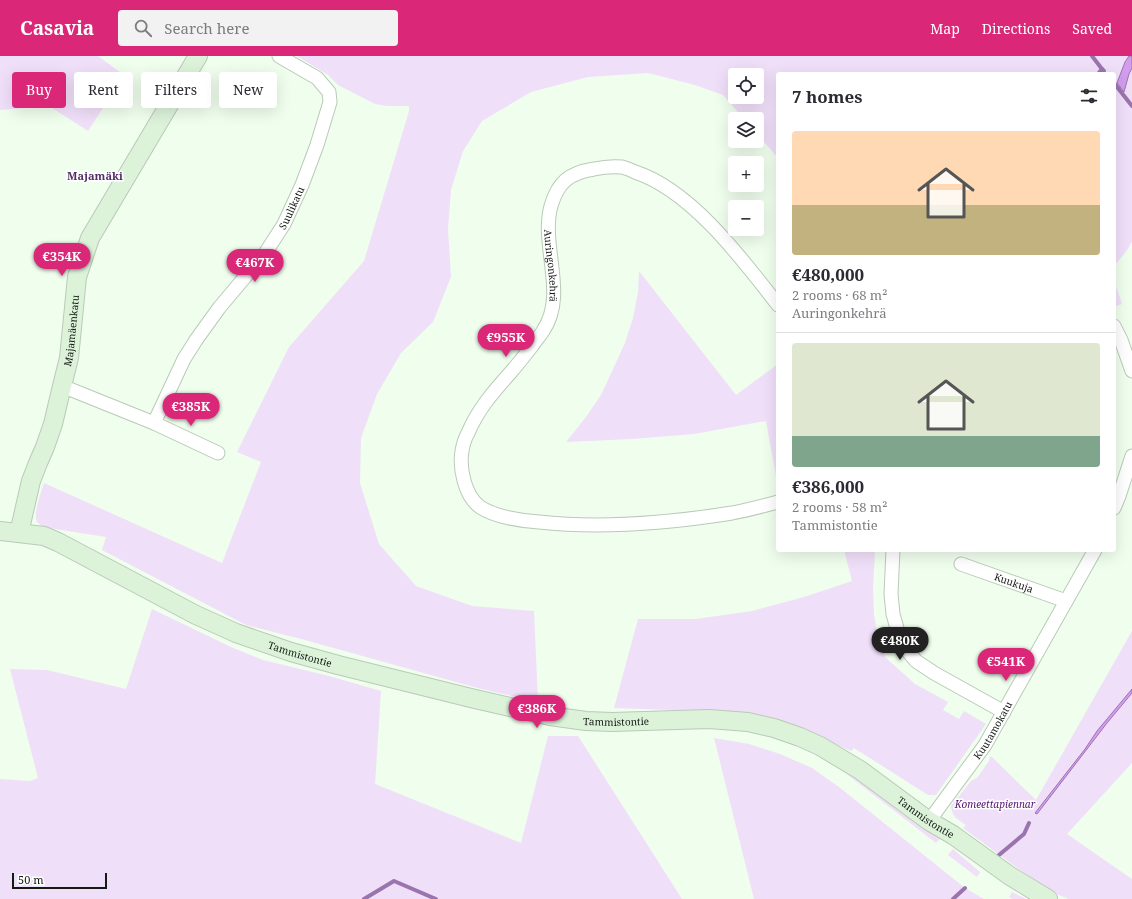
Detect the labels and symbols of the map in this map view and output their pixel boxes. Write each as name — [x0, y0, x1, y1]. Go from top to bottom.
district label: Majamäki — [67, 168, 123, 183]
street label: Suulikatu — [275, 183, 308, 232]
street label: Auringonkehrä — [541, 229, 561, 303]
pin: €354K — [34, 243, 90, 277]
pin: €467K — [227, 249, 283, 283]
street label: Majamäenkatu — [60, 293, 82, 368]
pin: €955K — [478, 324, 534, 358]
pin: €385K — [163, 393, 219, 427]
street label: Kuukuja — [992, 569, 1036, 596]
pin: €480K — [872, 627, 928, 661]
street label: Tammistontie — [266, 638, 334, 670]
pin: €541K — [978, 648, 1034, 682]
pin: €386K — [509, 695, 565, 729]
street label: Kuutamokatu — [970, 698, 1016, 762]
street label: Tammistontie — [583, 714, 649, 729]
street label: Tammistontie — [895, 793, 957, 841]
park label: Komeettapiennar — [954, 797, 1036, 811]
scale bar — [12, 871, 107, 890]

